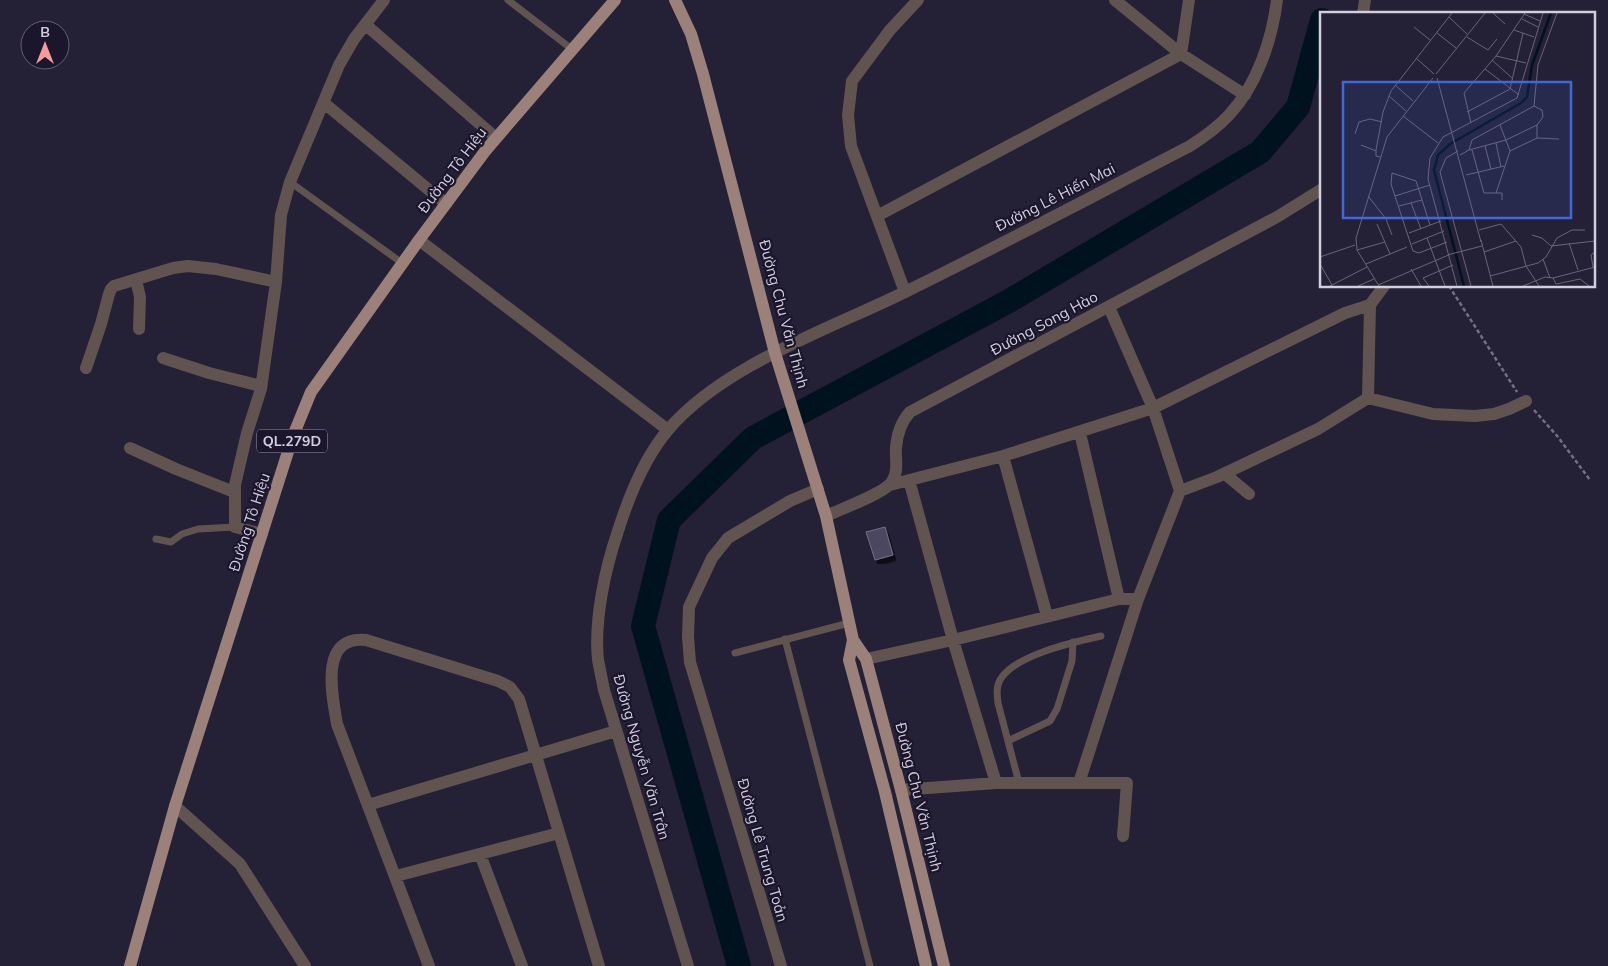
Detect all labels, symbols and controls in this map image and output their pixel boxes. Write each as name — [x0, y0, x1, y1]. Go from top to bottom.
inset map — [1320, 12, 1596, 288]
north arrow — [20, 20, 70, 70]
text: B — [40, 23, 50, 41]
street label: Đường Tô Hiệu — [414, 123, 490, 217]
street label: Đường Lê Hiến Mai — [992, 159, 1118, 235]
street label: Đường Chu Văn Thịnh — [755, 238, 813, 390]
street label: Đường Song Hào — [987, 287, 1101, 359]
road number: QL.279D — [257, 430, 327, 452]
street label: Đường Tô Hiệu — [224, 470, 274, 574]
street label: Đường Nguyễn Văn Trân — [609, 672, 675, 842]
street label: Đường Chu Văn Thịnh — [891, 720, 947, 874]
street label: Đường Lê Trung Toản — [733, 776, 793, 924]

